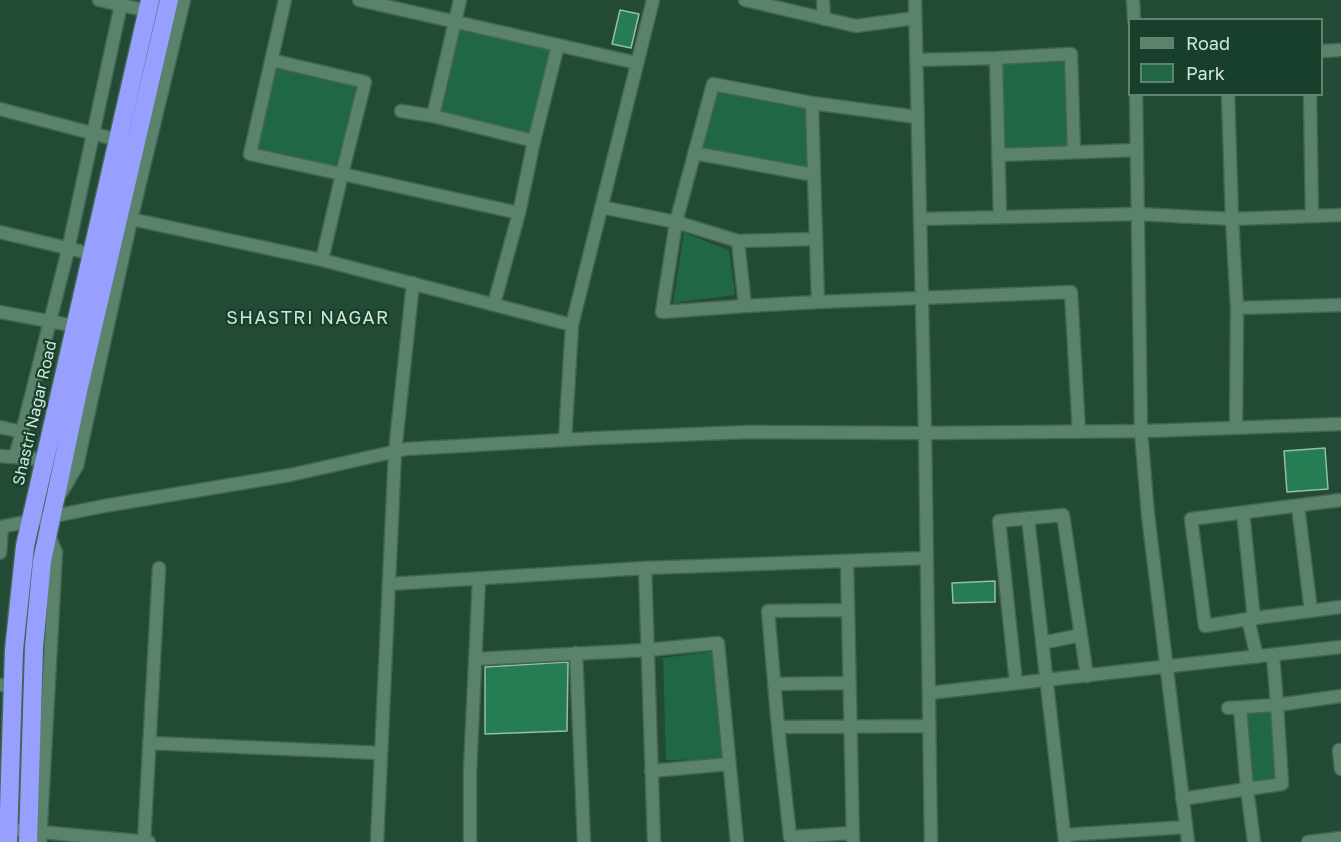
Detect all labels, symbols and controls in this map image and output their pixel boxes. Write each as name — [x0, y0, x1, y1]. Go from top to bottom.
legend — [1128, 18, 1323, 96]
text: Road — [1186, 32, 1230, 54]
text: Park — [1186, 62, 1225, 84]
district label: SHASTRI NAGAR — [226, 307, 390, 329]
street label: Shastri Nagar Road — [9, 339, 61, 487]

